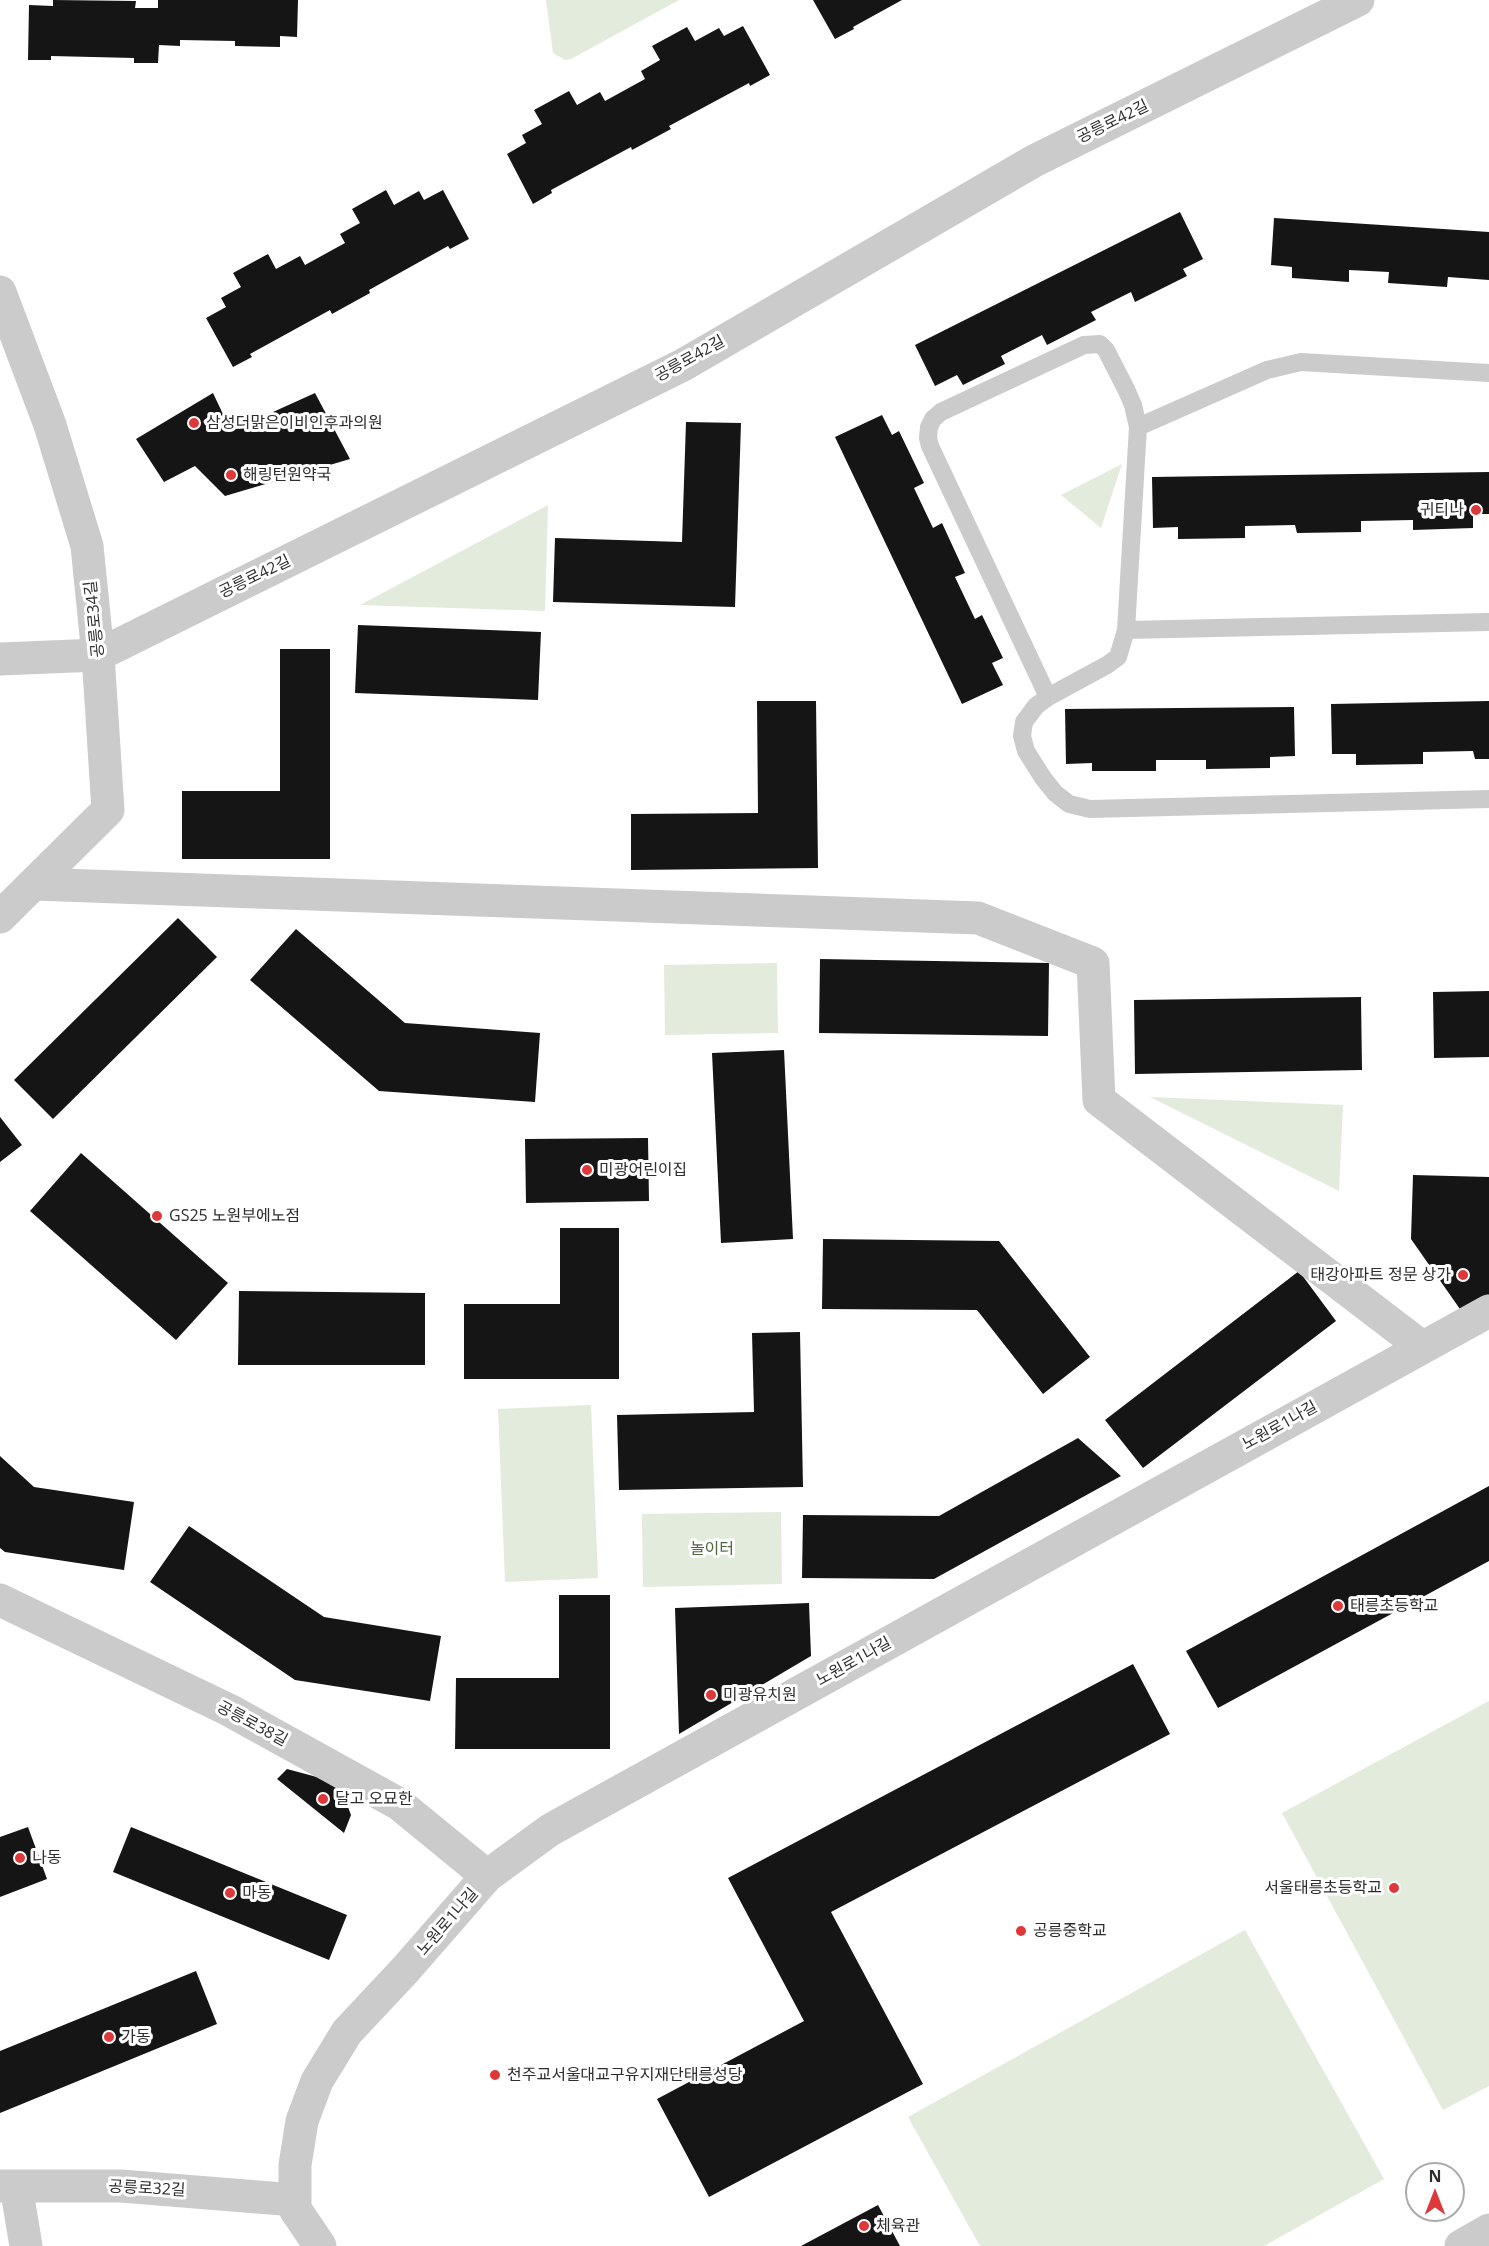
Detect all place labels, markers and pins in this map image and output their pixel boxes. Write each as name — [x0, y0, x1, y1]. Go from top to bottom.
place label: 삼성더맑은이비인후과의원 — [206, 413, 383, 433]
marker: 삼성더맑은이비인후과의원 — [187, 416, 201, 430]
place label: 해링턴원약국 — [243, 465, 331, 485]
marker: 해링턴원약국 — [224, 468, 238, 482]
place label: 귀티나 — [1420, 500, 1464, 520]
marker: 귀티나 — [1469, 503, 1483, 517]
place label: 미광어린이집 — [599, 1160, 687, 1180]
marker: 미광어린이집 — [580, 1163, 594, 1177]
place label: GS25 노원부에노점 — [169, 1206, 300, 1226]
marker: GS25 노원부에노점 — [150, 1209, 164, 1223]
place label: 태강아파트 정문 상가 — [1310, 1265, 1451, 1285]
marker: 태강아파트 정문 상가 — [1456, 1268, 1470, 1282]
place label: 태릉초등학교 — [1350, 1596, 1438, 1616]
marker: 태릉초등학교 — [1331, 1599, 1345, 1613]
place label: 미광유치원 — [723, 1685, 797, 1705]
marker: 미광유치원 — [704, 1688, 718, 1702]
place label: 달고 오묘한 — [335, 1789, 413, 1809]
marker: 달고 오묘한 — [316, 1792, 330, 1806]
place label: 나동 — [32, 1848, 61, 1868]
marker: 나동 — [13, 1851, 27, 1865]
place label: 서울태릉초등학교 — [1264, 1878, 1382, 1898]
marker: 서울태릉초등학교 — [1387, 1881, 1401, 1895]
place label: 마동 — [242, 1883, 271, 1903]
marker: 마동 — [223, 1886, 237, 1900]
place label: 공릉중학교 — [1033, 1921, 1107, 1941]
marker: 공릉중학교 — [1014, 1924, 1028, 1938]
place label: 가동 — [121, 2027, 150, 2047]
marker: 가동 — [102, 2030, 116, 2044]
place label: 천주교서울대교구유지재단태릉성당 — [507, 2065, 743, 2085]
marker: 천주교서울대교구유지재단태릉성당 — [488, 2068, 502, 2082]
place label: 체육관 — [876, 2216, 920, 2236]
marker: 체육관 — [857, 2219, 871, 2233]

